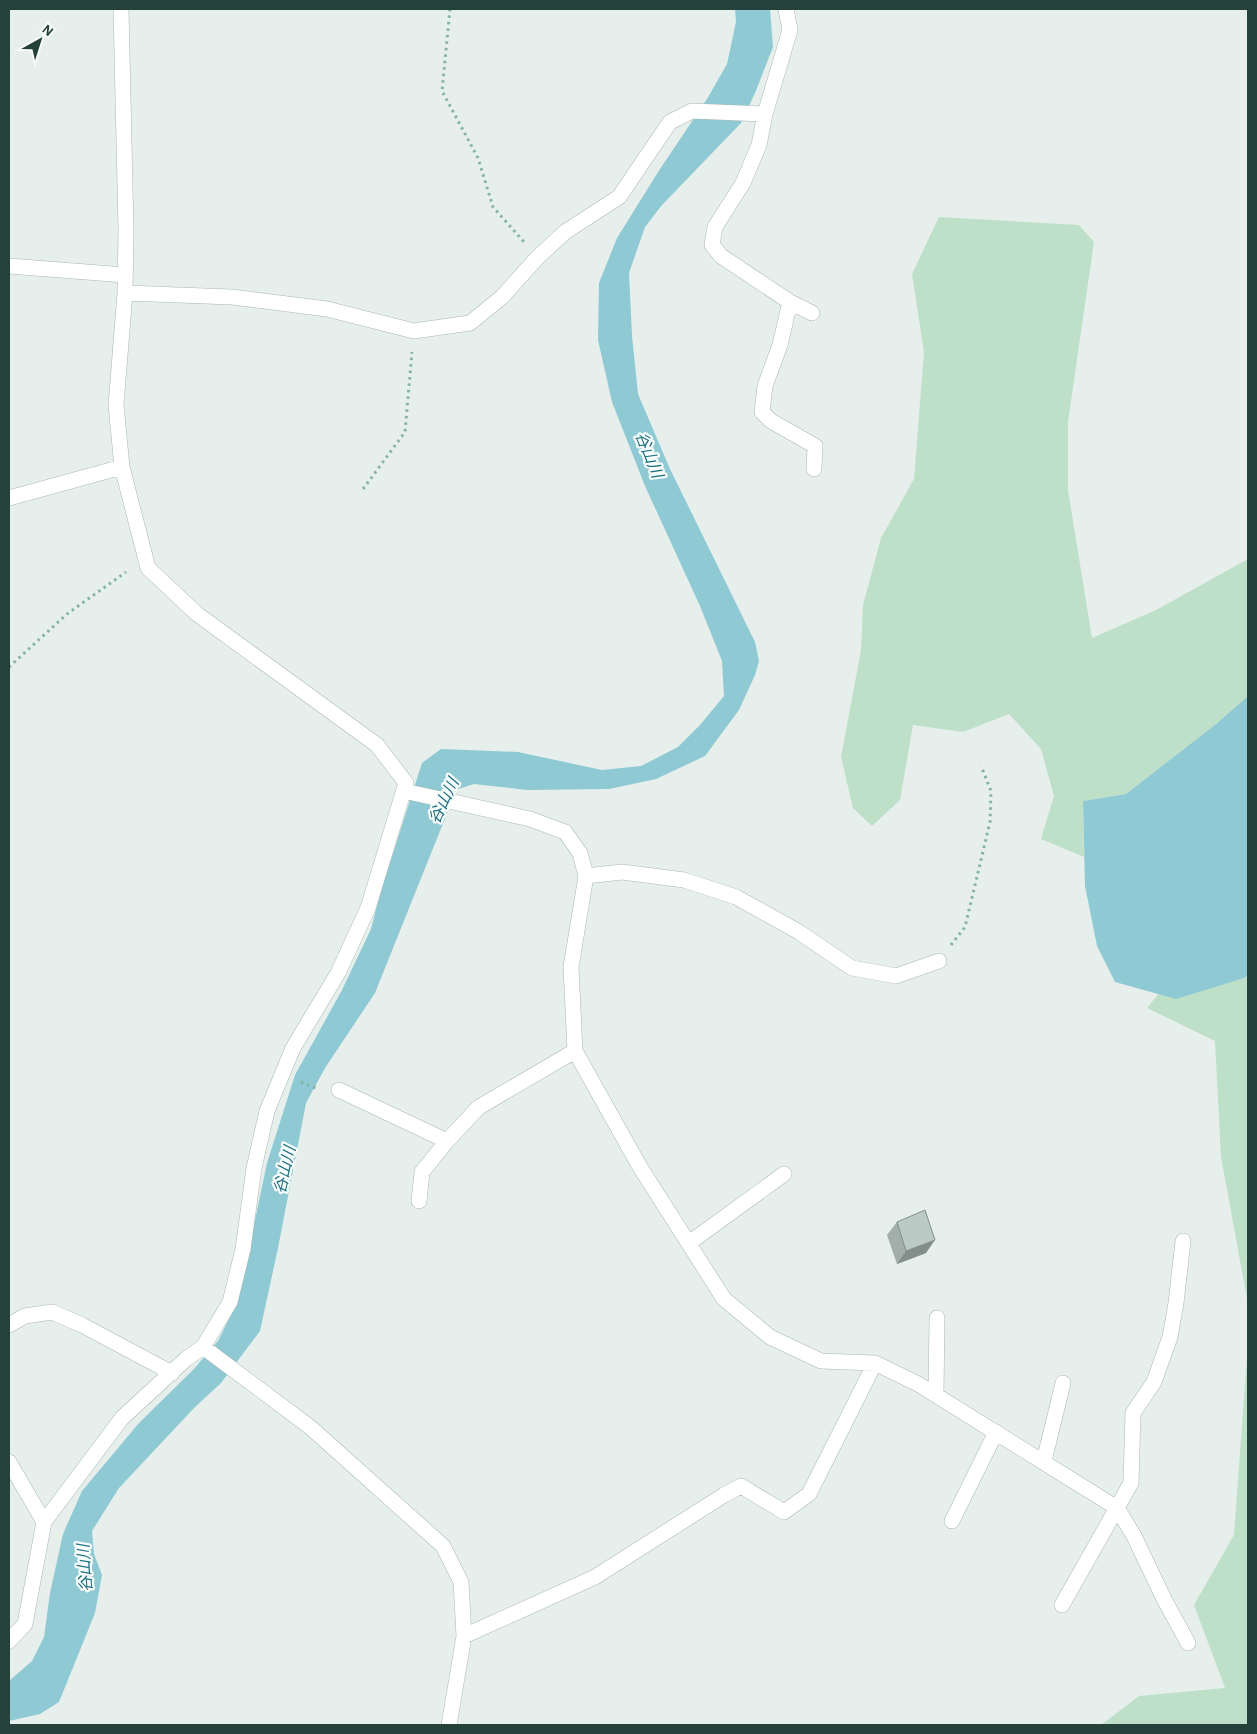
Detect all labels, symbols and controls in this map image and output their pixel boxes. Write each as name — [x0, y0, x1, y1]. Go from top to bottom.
north arrow — [15, 15, 65, 65]
text: N — [39, 22, 56, 39]
water label: 谷山川 — [633, 429, 667, 482]
water label: 谷山川 — [425, 774, 463, 826]
water label: 谷山川 — [271, 1143, 299, 1195]
water label: 谷山川 — [74, 1542, 95, 1593]

